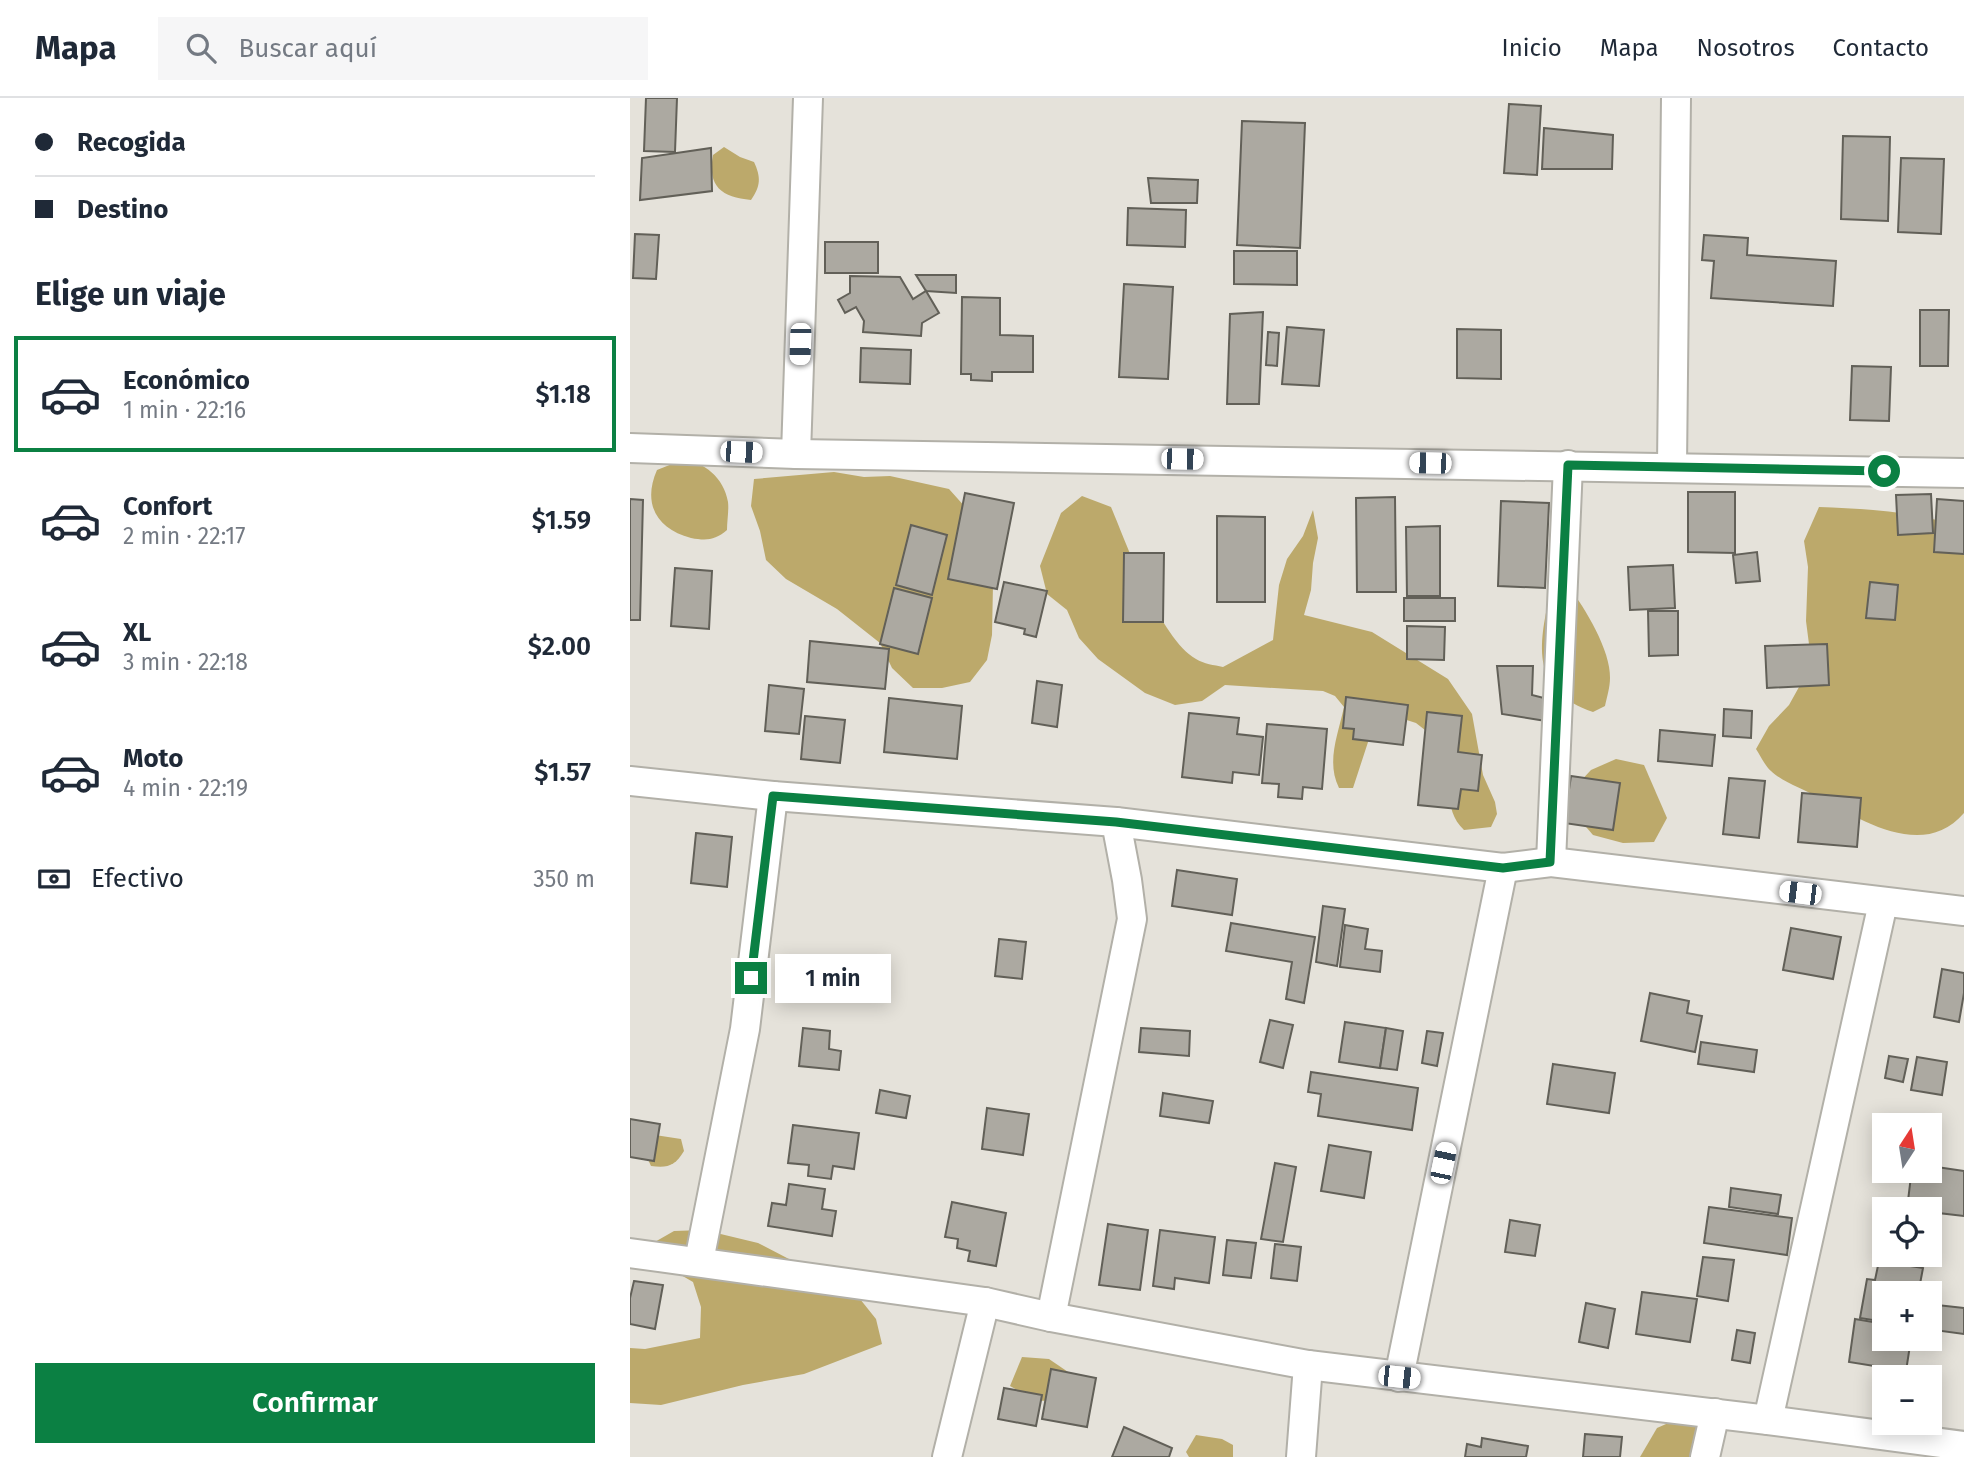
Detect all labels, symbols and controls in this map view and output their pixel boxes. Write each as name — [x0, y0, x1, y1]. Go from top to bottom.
search box — [158, 17, 648, 80]
text: Mapa — [35, 28, 116, 68]
icon: search — [182, 29, 220, 67]
text: Buscar aquí — [238, 33, 377, 64]
text: Inicio — [1502, 34, 1562, 62]
text: Mapa — [1600, 34, 1659, 62]
text: Nosotros — [1697, 34, 1795, 62]
text: Contacto — [1833, 34, 1929, 62]
text: Recogida — [77, 127, 186, 158]
text: Destino — [77, 194, 168, 225]
text: Elige un viaje — [35, 275, 226, 313]
car — [789, 323, 812, 365]
icon: car — [39, 363, 102, 426]
text: Económico — [123, 365, 250, 396]
text: $1.18 — [535, 379, 591, 410]
text: 1 min · 22:16 — [123, 396, 246, 424]
car — [720, 441, 763, 463]
car — [1161, 448, 1204, 470]
car — [1409, 452, 1452, 474]
route start — [1868, 455, 1900, 487]
icon: car — [39, 489, 102, 552]
text: Confort — [123, 491, 212, 522]
text: $1.59 — [532, 505, 591, 536]
text: 2 min · 22:17 — [123, 522, 245, 550]
icon: car — [39, 615, 102, 678]
text: XL — [123, 617, 151, 648]
text: $2.00 — [528, 631, 591, 662]
text: 3 min · 22:18 — [123, 648, 248, 676]
icon: car — [39, 741, 102, 804]
text: Moto — [123, 743, 183, 774]
text: $1.57 — [534, 757, 591, 788]
text: 4 min · 22:19 — [123, 774, 248, 802]
icon: cash — [35, 860, 73, 898]
text: Efectivo — [91, 863, 184, 894]
text: 350 m — [533, 865, 595, 893]
car — [1778, 880, 1823, 906]
callout: 1 min — [776, 954, 891, 1002]
route end — [735, 962, 767, 994]
text: 1 min — [805, 964, 861, 992]
north arrow — [1872, 1113, 1942, 1183]
map controls — [1872, 1113, 1942, 1435]
car — [1429, 1140, 1458, 1186]
button: locate — [1872, 1197, 1942, 1267]
button: + — [1872, 1281, 1942, 1351]
button: Confirmar — [35, 1363, 595, 1443]
car — [1378, 1364, 1421, 1390]
button: − — [1872, 1365, 1942, 1435]

